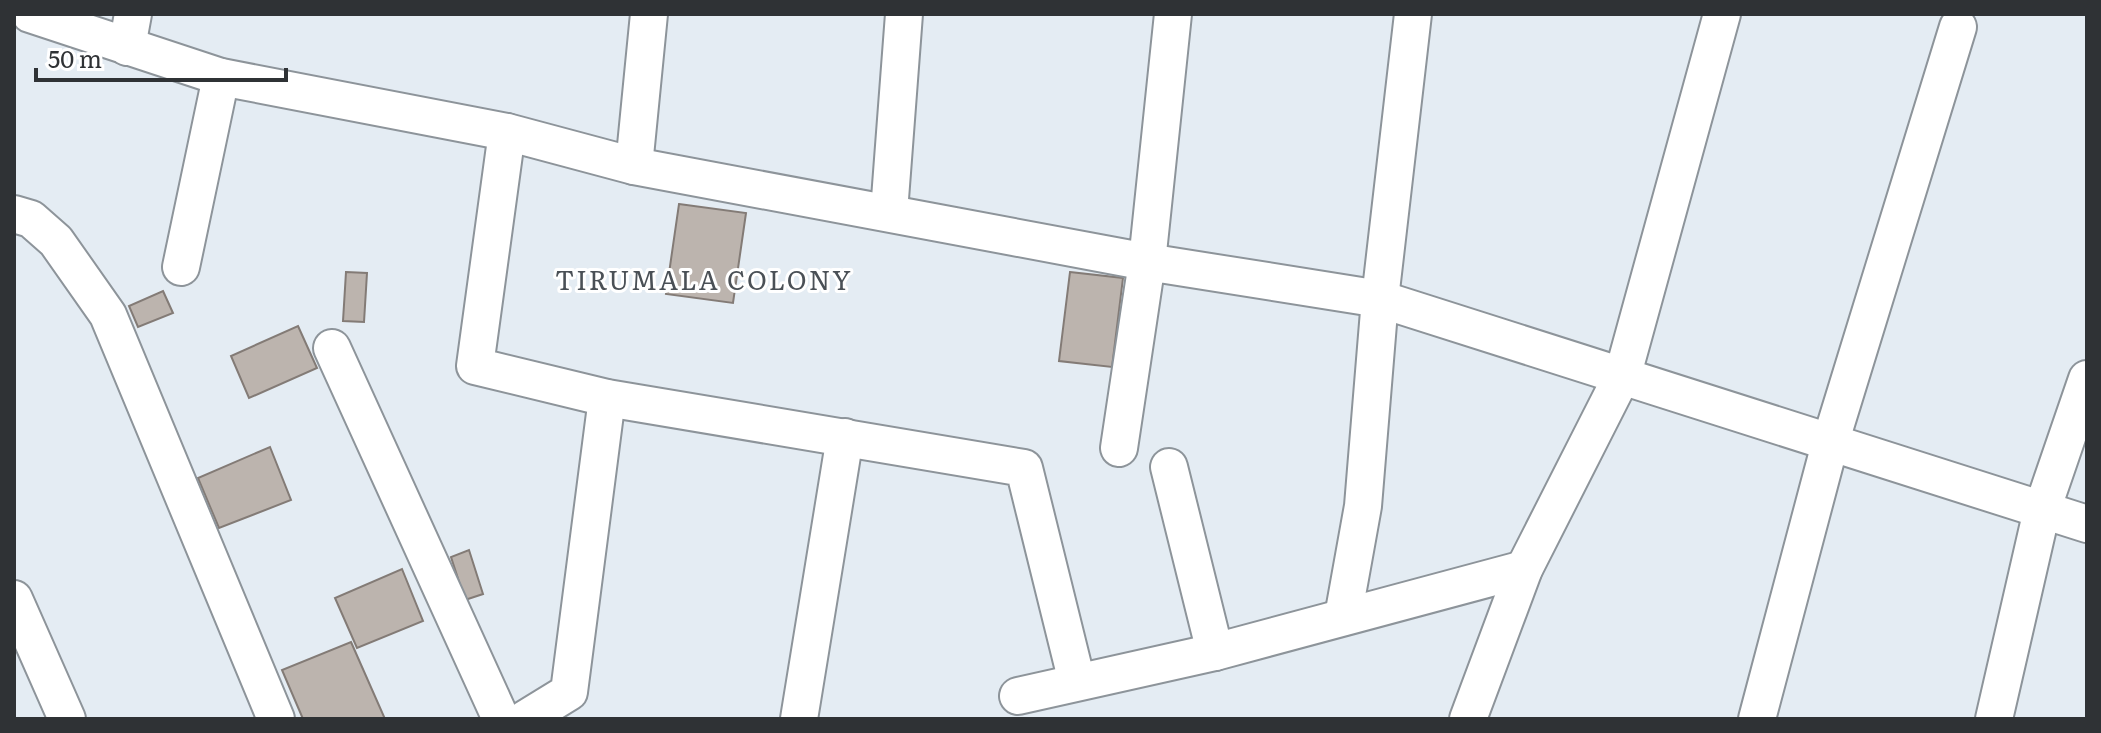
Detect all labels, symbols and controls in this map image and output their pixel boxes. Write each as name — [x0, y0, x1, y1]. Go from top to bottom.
scale bar — [36, 32, 286, 82]
text: 50 m — [48, 40, 102, 75]
district label: TIRUMALA COLONY — [555, 259, 853, 298]

